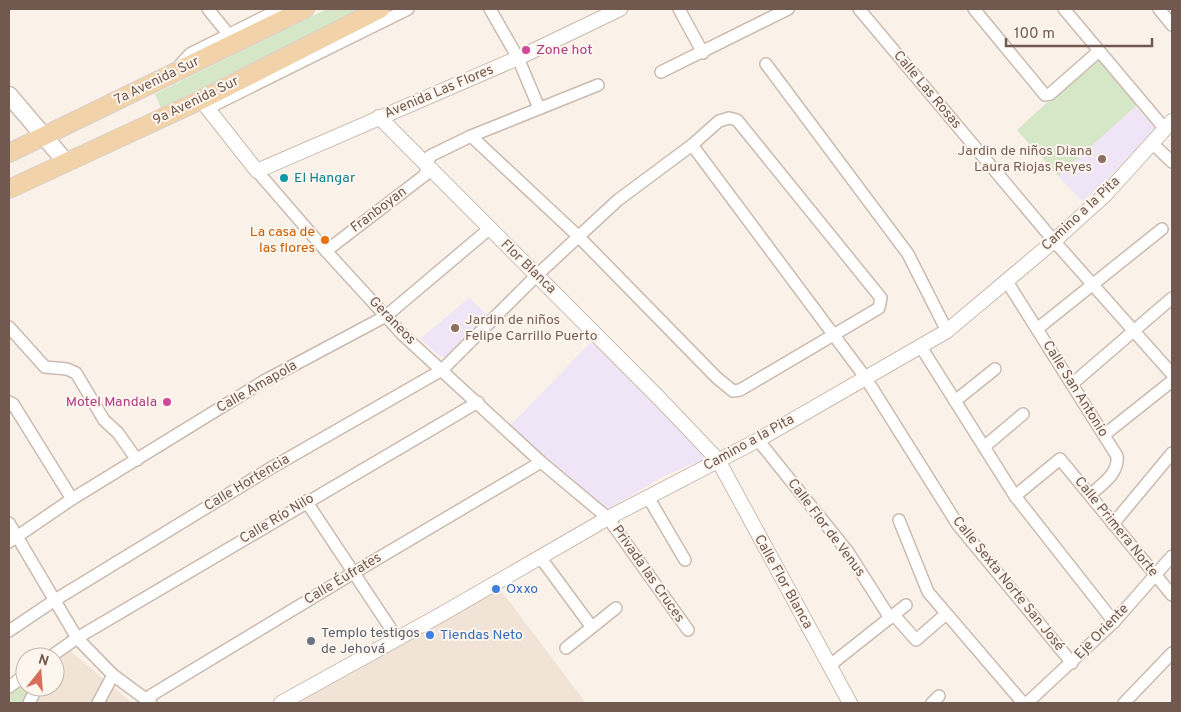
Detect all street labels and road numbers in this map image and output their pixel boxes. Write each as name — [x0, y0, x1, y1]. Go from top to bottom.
street label: Calle Las Rosas — [889, 48, 965, 132]
street label: 7a Avenida Sur — [112, 53, 203, 109]
street label: Avenida Las Flores — [382, 61, 496, 123]
street label: 9a Avenida Sur — [150, 73, 242, 129]
street label: Camino a la Pita — [1038, 173, 1124, 255]
street label: Franboyan — [348, 183, 410, 237]
street label: Flor Blanca — [497, 236, 559, 298]
street label: Geraneos — [365, 293, 419, 349]
street label: Calle San Antonio — [1039, 338, 1112, 440]
street label: Calle Amapola — [214, 357, 300, 417]
street label: Camino a la Pita — [701, 411, 797, 475]
street label: Calle Hortencia — [201, 451, 293, 515]
street label: Calle Primera Norte — [1070, 473, 1162, 581]
street label: Calle Flor de Venus — [784, 476, 868, 580]
street label: Calle Río Nilo — [237, 490, 317, 548]
street label: Calle Sexta Norte San José — [948, 513, 1068, 655]
street label: Privada las Cruces — [608, 522, 688, 626]
street label: Calle Flor Blanca — [750, 532, 816, 632]
street label: Calle Éufrates — [301, 548, 385, 609]
street label: Eje Oriente — [1071, 601, 1133, 663]

